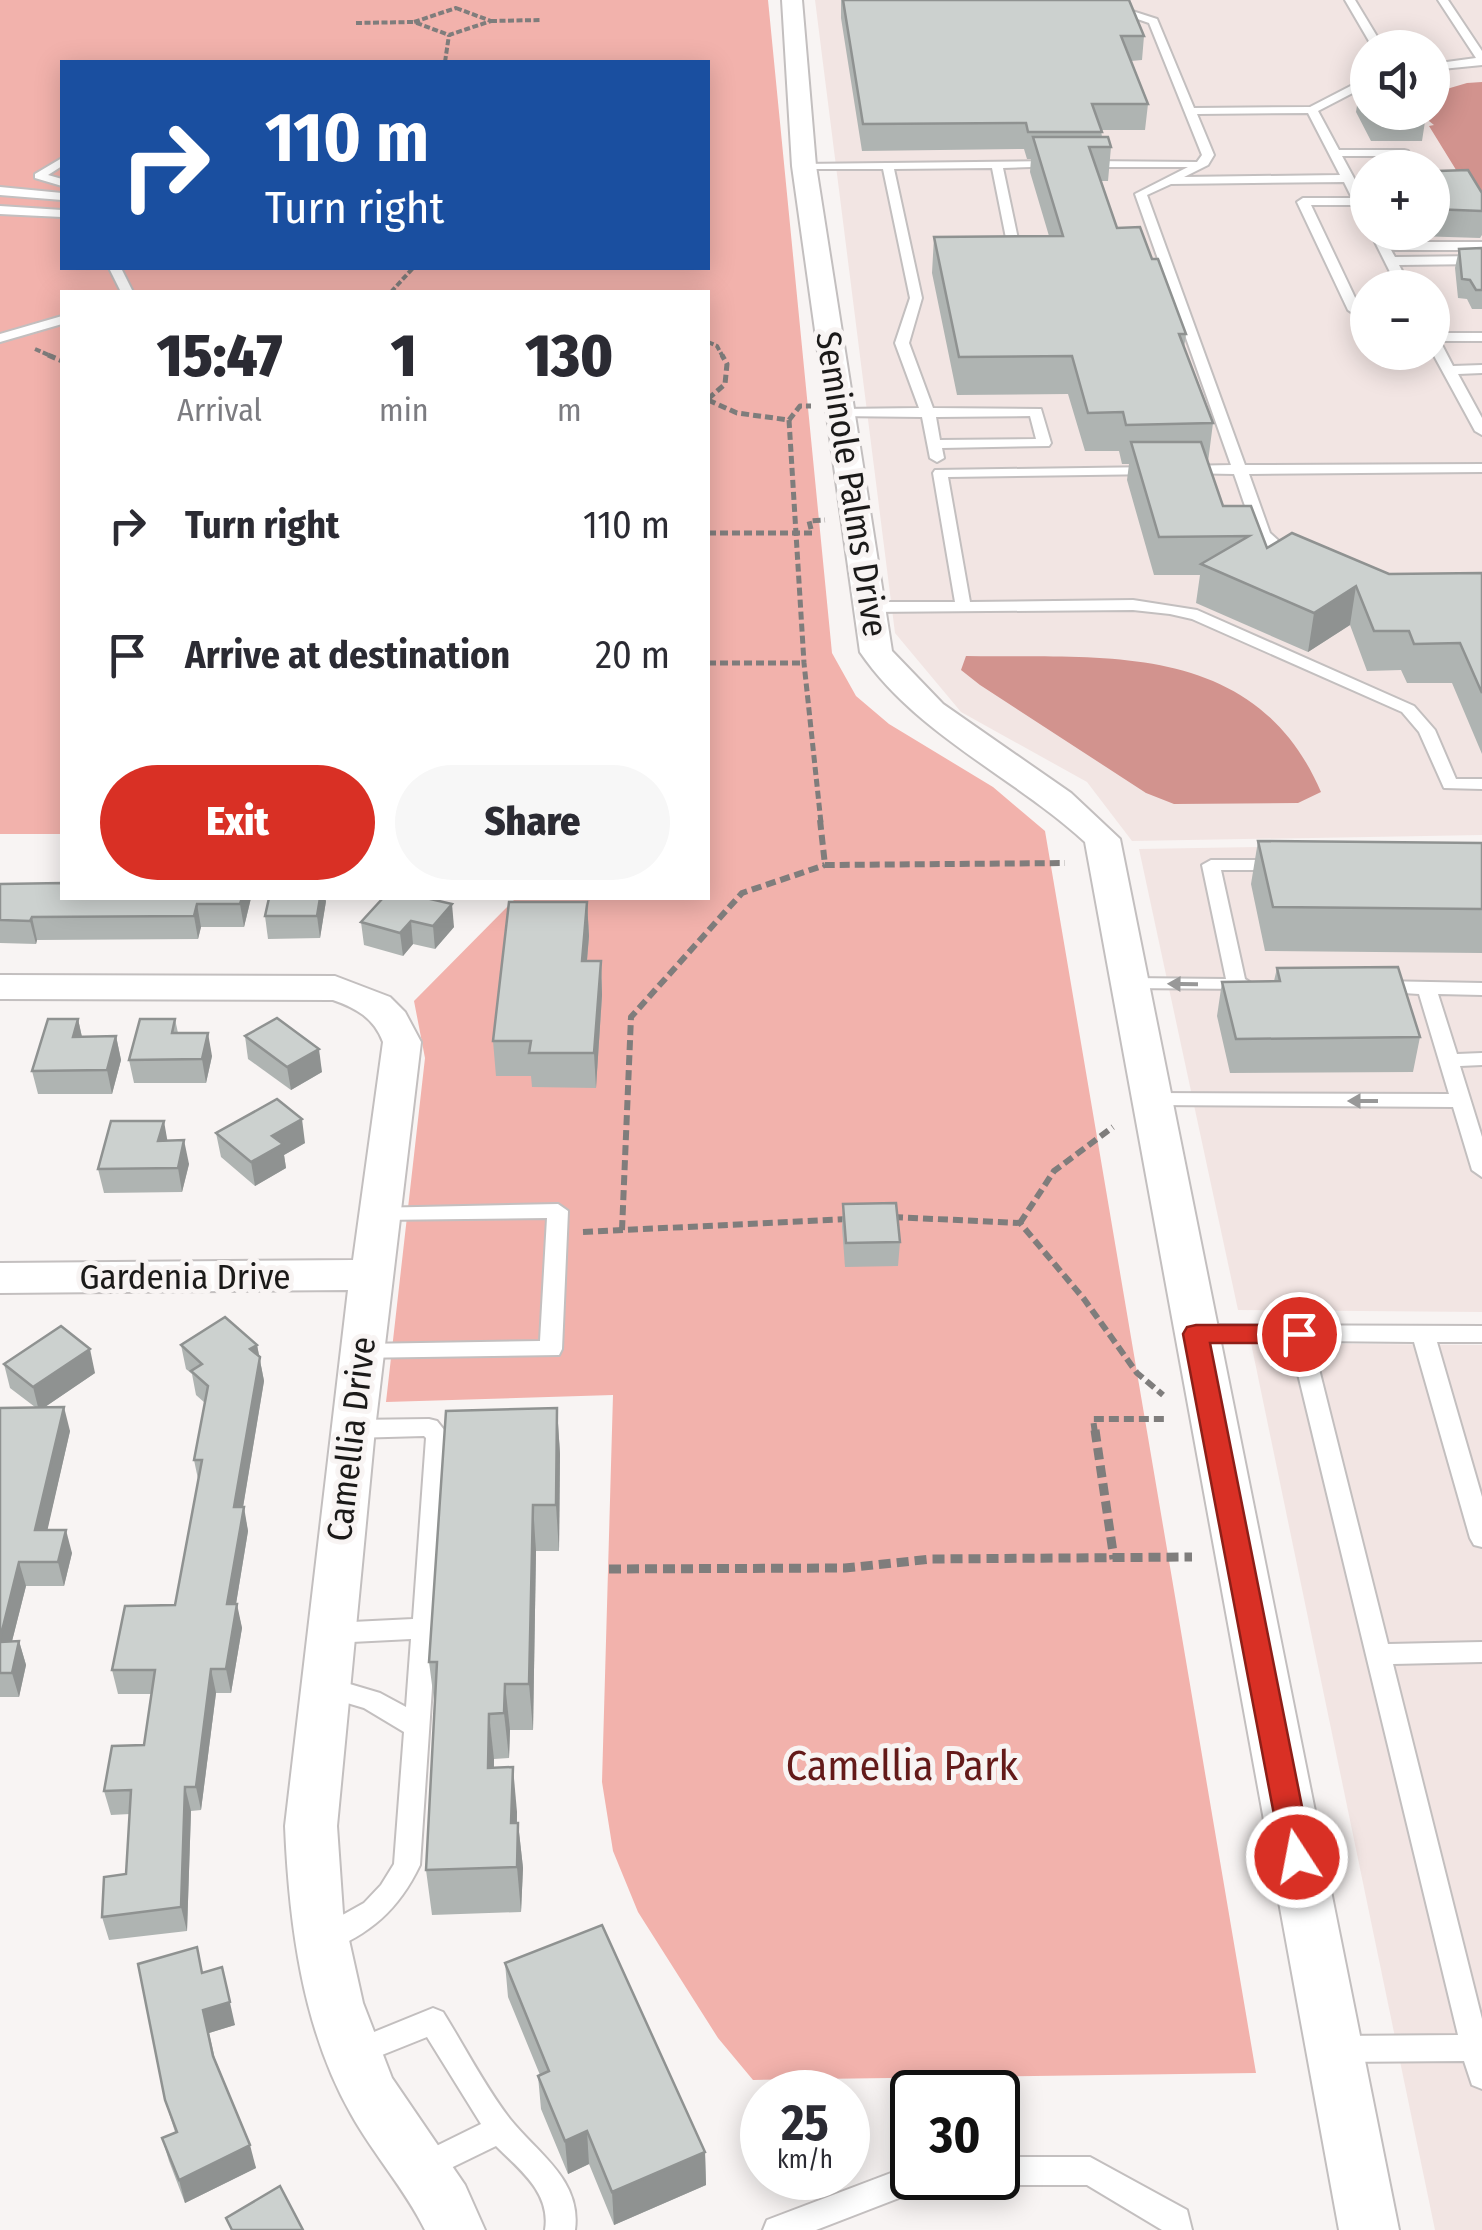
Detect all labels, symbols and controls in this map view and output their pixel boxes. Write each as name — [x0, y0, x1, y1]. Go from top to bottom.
map controls — [1350, 30, 1450, 370]
button: sound — [1350, 30, 1450, 130]
text: 110 m — [265, 96, 429, 180]
icon: right — [100, 100, 230, 230]
button: + — [1350, 150, 1450, 250]
text: Turn right — [265, 181, 444, 235]
button: − — [1350, 270, 1450, 370]
text: 15:47 — [157, 320, 282, 392]
text: 1 — [391, 320, 417, 392]
text: 130 — [525, 320, 613, 392]
street label: Seminole Palms Drive — [807, 328, 897, 640]
text: Arrival — [177, 391, 262, 429]
text: min — [379, 391, 429, 429]
text: m — [557, 391, 582, 429]
icon: right — [100, 498, 155, 553]
text: Turn right — [185, 502, 339, 548]
text: 110 m — [583, 502, 670, 548]
icon: arrive — [100, 628, 155, 683]
text: Arrive at destination — [185, 632, 510, 678]
text: 20 m — [595, 632, 670, 678]
button: Exit — [100, 765, 375, 880]
button: Share — [395, 765, 670, 880]
one-way arrow — [1167, 976, 1199, 992]
one-way arrow — [1347, 1093, 1379, 1109]
street label: Gardenia Drive — [79, 1256, 291, 1298]
pin — [1257, 1292, 1342, 1377]
icon: arrive — [1272, 1307, 1327, 1362]
street label: Camellia Drive — [318, 1334, 384, 1544]
park label: Camellia Park — [786, 1741, 1019, 1791]
position arrow — [1245, 1805, 1349, 1909]
speed limit sign: 30 — [890, 2070, 1020, 2200]
text: 25 — [781, 2093, 829, 2153]
text: km/h — [777, 2145, 833, 2175]

